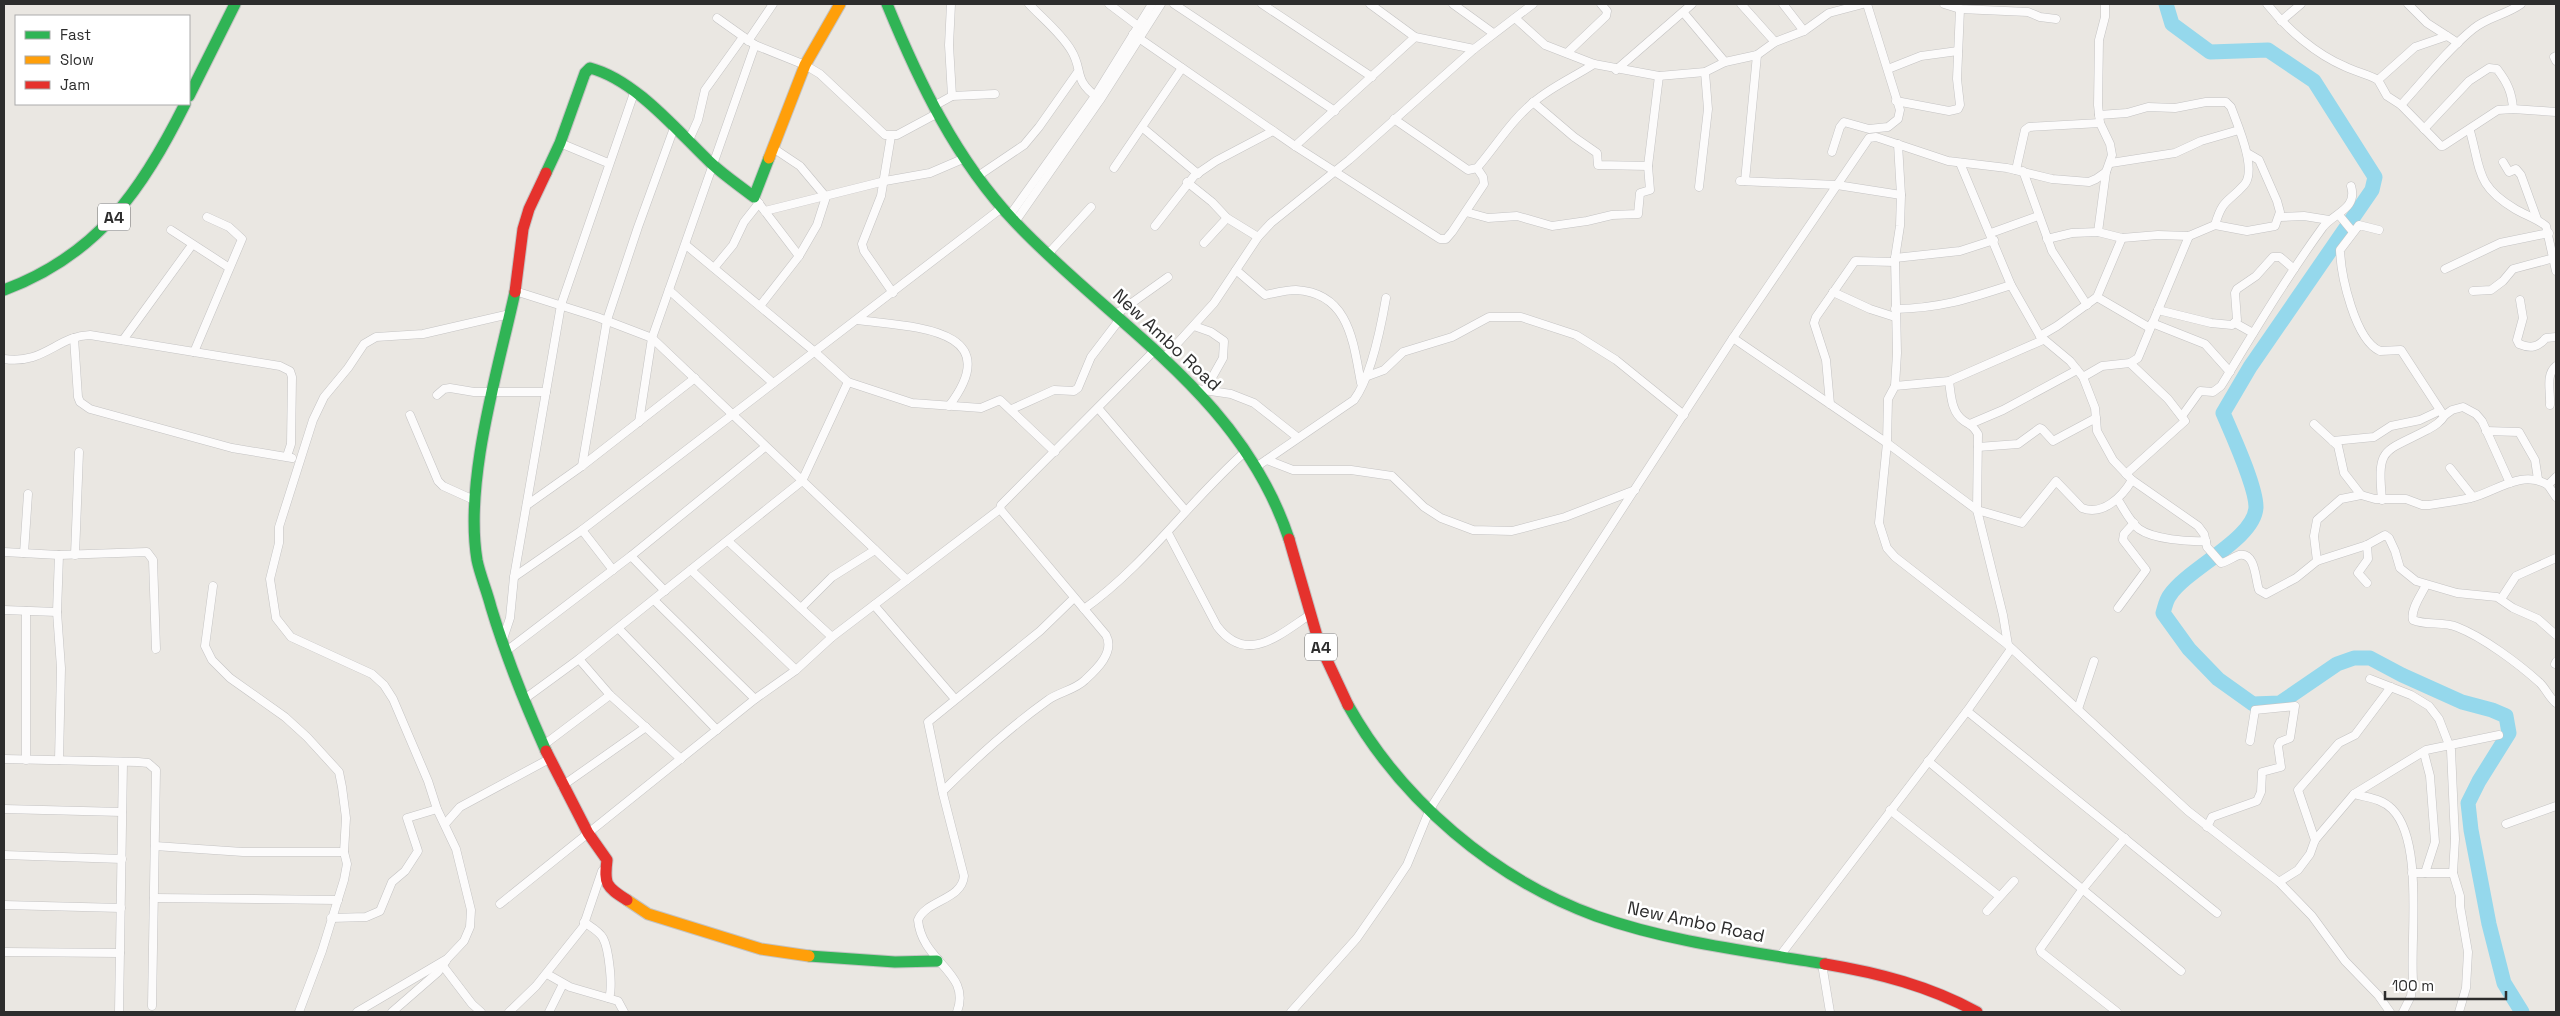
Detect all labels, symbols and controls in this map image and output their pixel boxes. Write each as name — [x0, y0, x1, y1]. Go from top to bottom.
legend — [15, 15, 190, 105]
text: Fast — [60, 25, 91, 44]
text: Slow — [60, 50, 94, 69]
text: Jam — [60, 75, 90, 94]
road number: A4 — [98, 203, 130, 230]
street label: New Ambo Road — [1108, 284, 1226, 396]
road number: A4 — [1305, 634, 1337, 660]
street label: New Ambo Road — [1625, 896, 1767, 947]
scale bar — [2385, 968, 2506, 1000]
text: 100 m — [2392, 976, 2434, 995]

